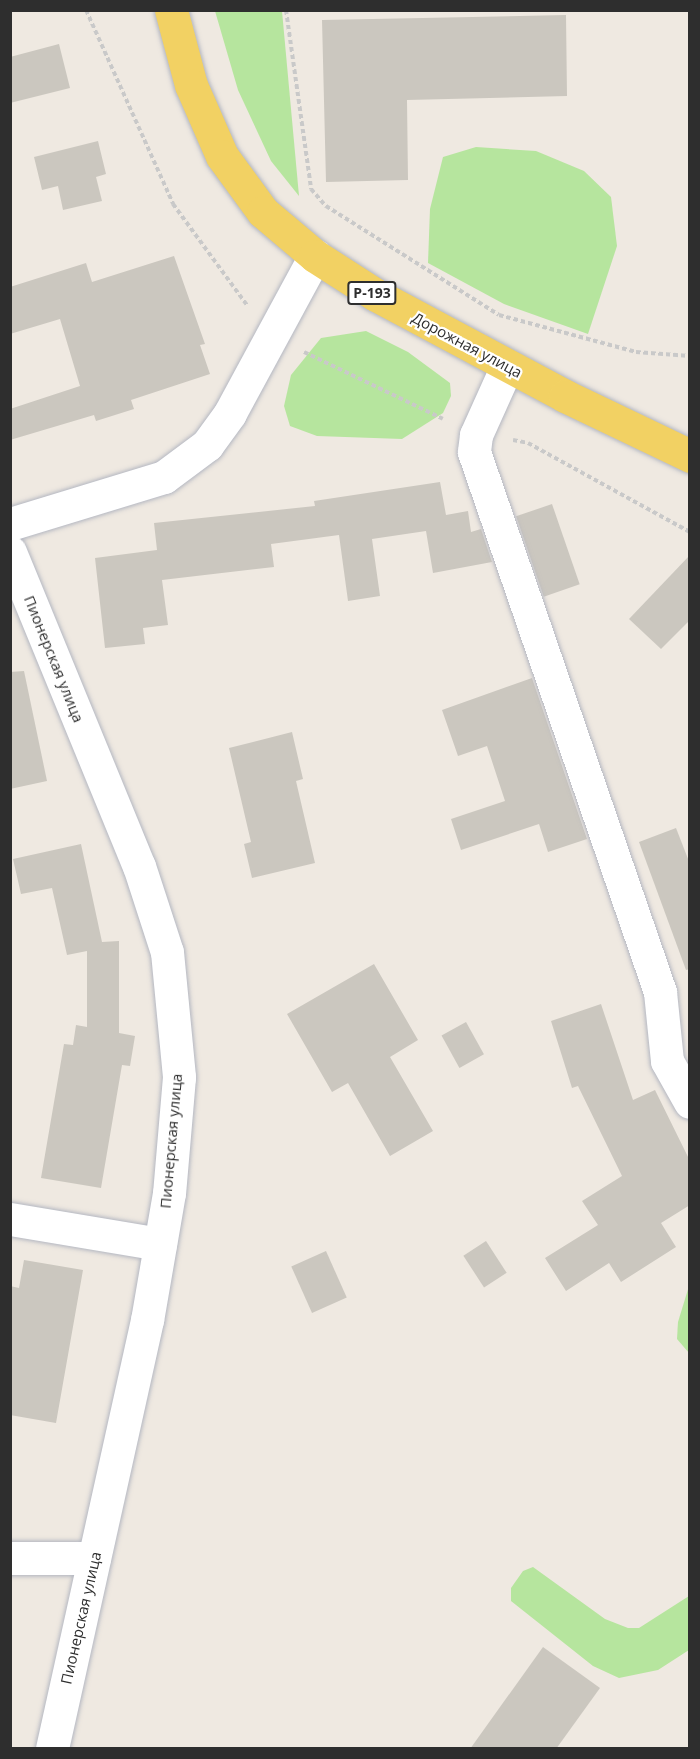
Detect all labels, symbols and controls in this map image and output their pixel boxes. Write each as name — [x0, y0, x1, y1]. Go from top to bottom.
road number: Р-193 — [346, 282, 398, 304]
street label: Дорожная улица — [409, 308, 525, 382]
street label: Пионерская улица — [20, 593, 88, 725]
street label: Пионерская улица — [156, 1073, 186, 1209]
street label: Пионерская улица — [57, 1550, 105, 1686]

